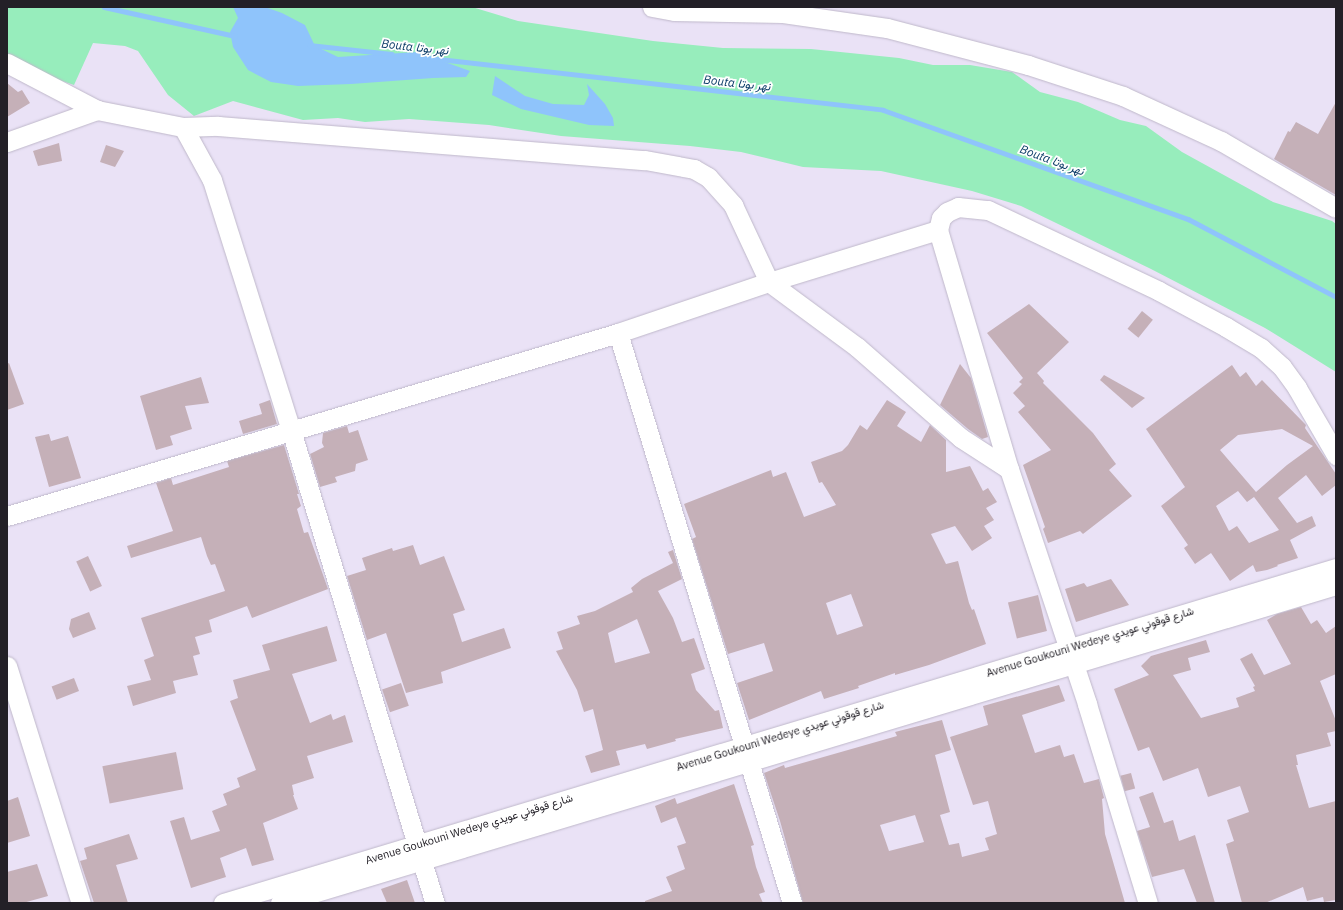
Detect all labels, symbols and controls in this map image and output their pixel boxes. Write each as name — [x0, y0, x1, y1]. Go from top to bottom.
water label: Bouta نهر بوتا — [381, 36, 449, 58]
water label: Bouta نهر بوتا — [703, 72, 771, 94]
water label: Bouta نهر بوتا — [1018, 142, 1086, 178]
street label: Avenue Goukouni Wedeye شارع قوقوني عويدي — [985, 604, 1195, 680]
street label: Avenue Goukouni Wedeye شارع قوقوني عويدي — [675, 698, 885, 774]
street label: Avenue Goukouni Wedeye شارع قوقوني عويدي — [364, 791, 574, 867]

